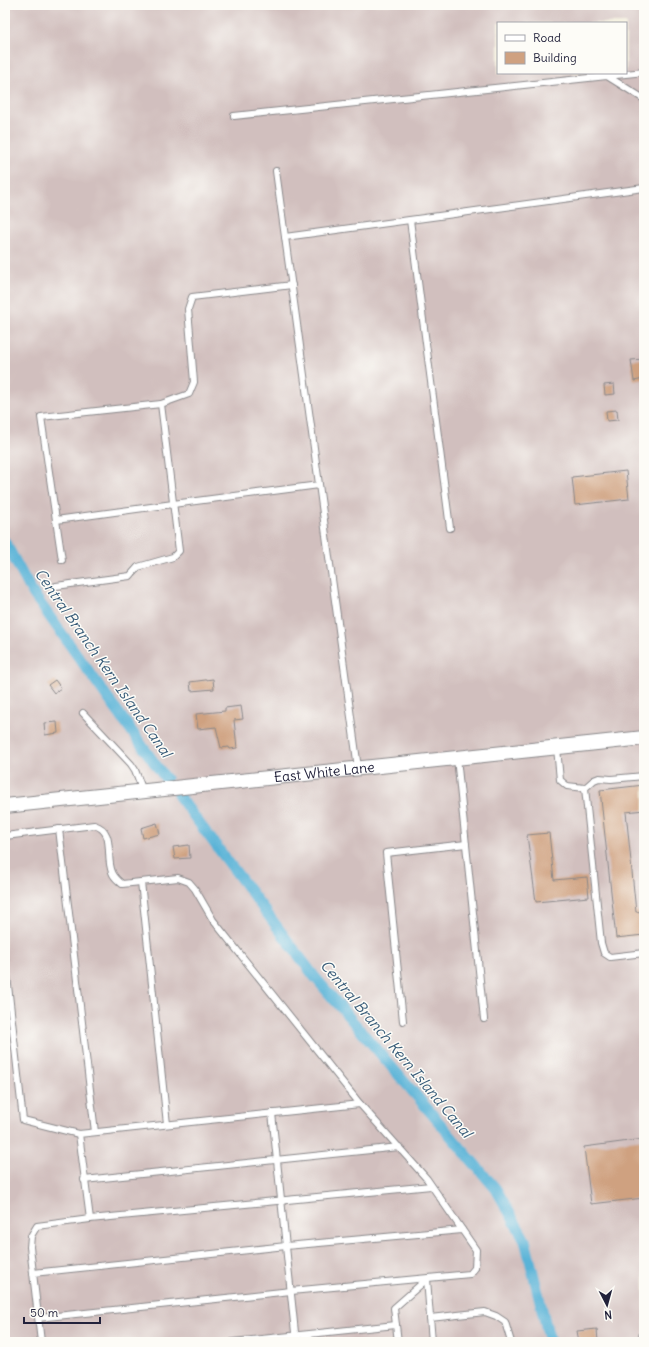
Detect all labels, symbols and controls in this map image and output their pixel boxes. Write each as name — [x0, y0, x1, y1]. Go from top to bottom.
legend — [497, 22, 627, 74]
text: Road — [533, 30, 561, 45]
text: Building — [533, 50, 577, 65]
water label: Central Branch Kern Island Canal — [31, 565, 178, 763]
street label: East White Lane — [273, 758, 375, 786]
water label: Central Branch Kern Island Canal — [316, 956, 478, 1143]
north arrow — [587, 1285, 627, 1325]
scale bar — [24, 1299, 100, 1325]
text: 50 m — [30, 1305, 59, 1320]
text: N — [604, 1308, 613, 1322]

